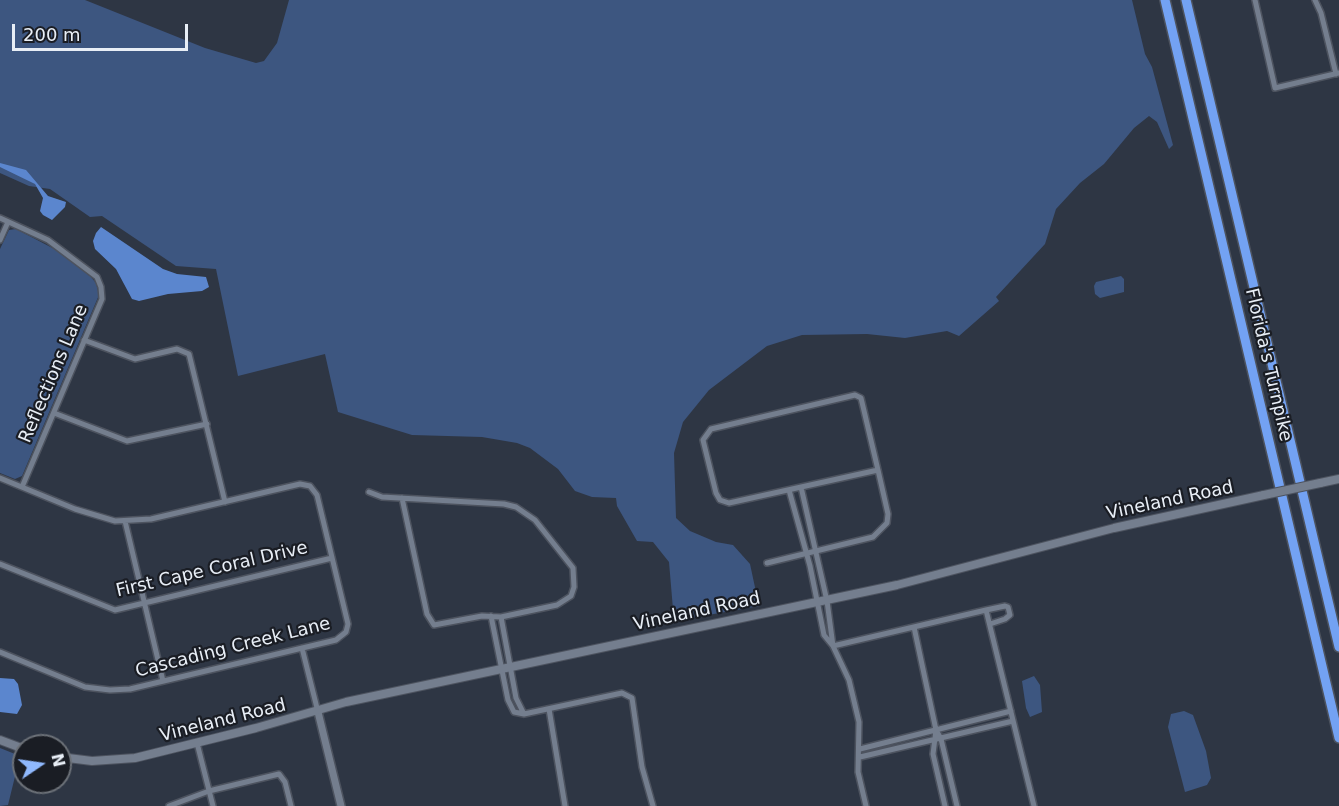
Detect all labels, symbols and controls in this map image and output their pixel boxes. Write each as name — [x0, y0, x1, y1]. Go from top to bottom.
scale bar — [15, 12, 190, 50]
text: 200 m — [23, 24, 81, 45]
street label: Florida's Turnpike — [1240, 286, 1296, 444]
street label: Reflections Lane — [15, 302, 93, 446]
street label: Vineland Road — [1105, 477, 1235, 525]
street label: First Cape Coral Drive — [114, 537, 310, 603]
street label: Vineland Road — [632, 588, 762, 636]
street label: Cascading Creek Lane — [133, 613, 333, 683]
street label: Vineland Road — [158, 695, 288, 747]
north arrow — [12, 734, 72, 794]
text: N — [47, 752, 69, 769]

